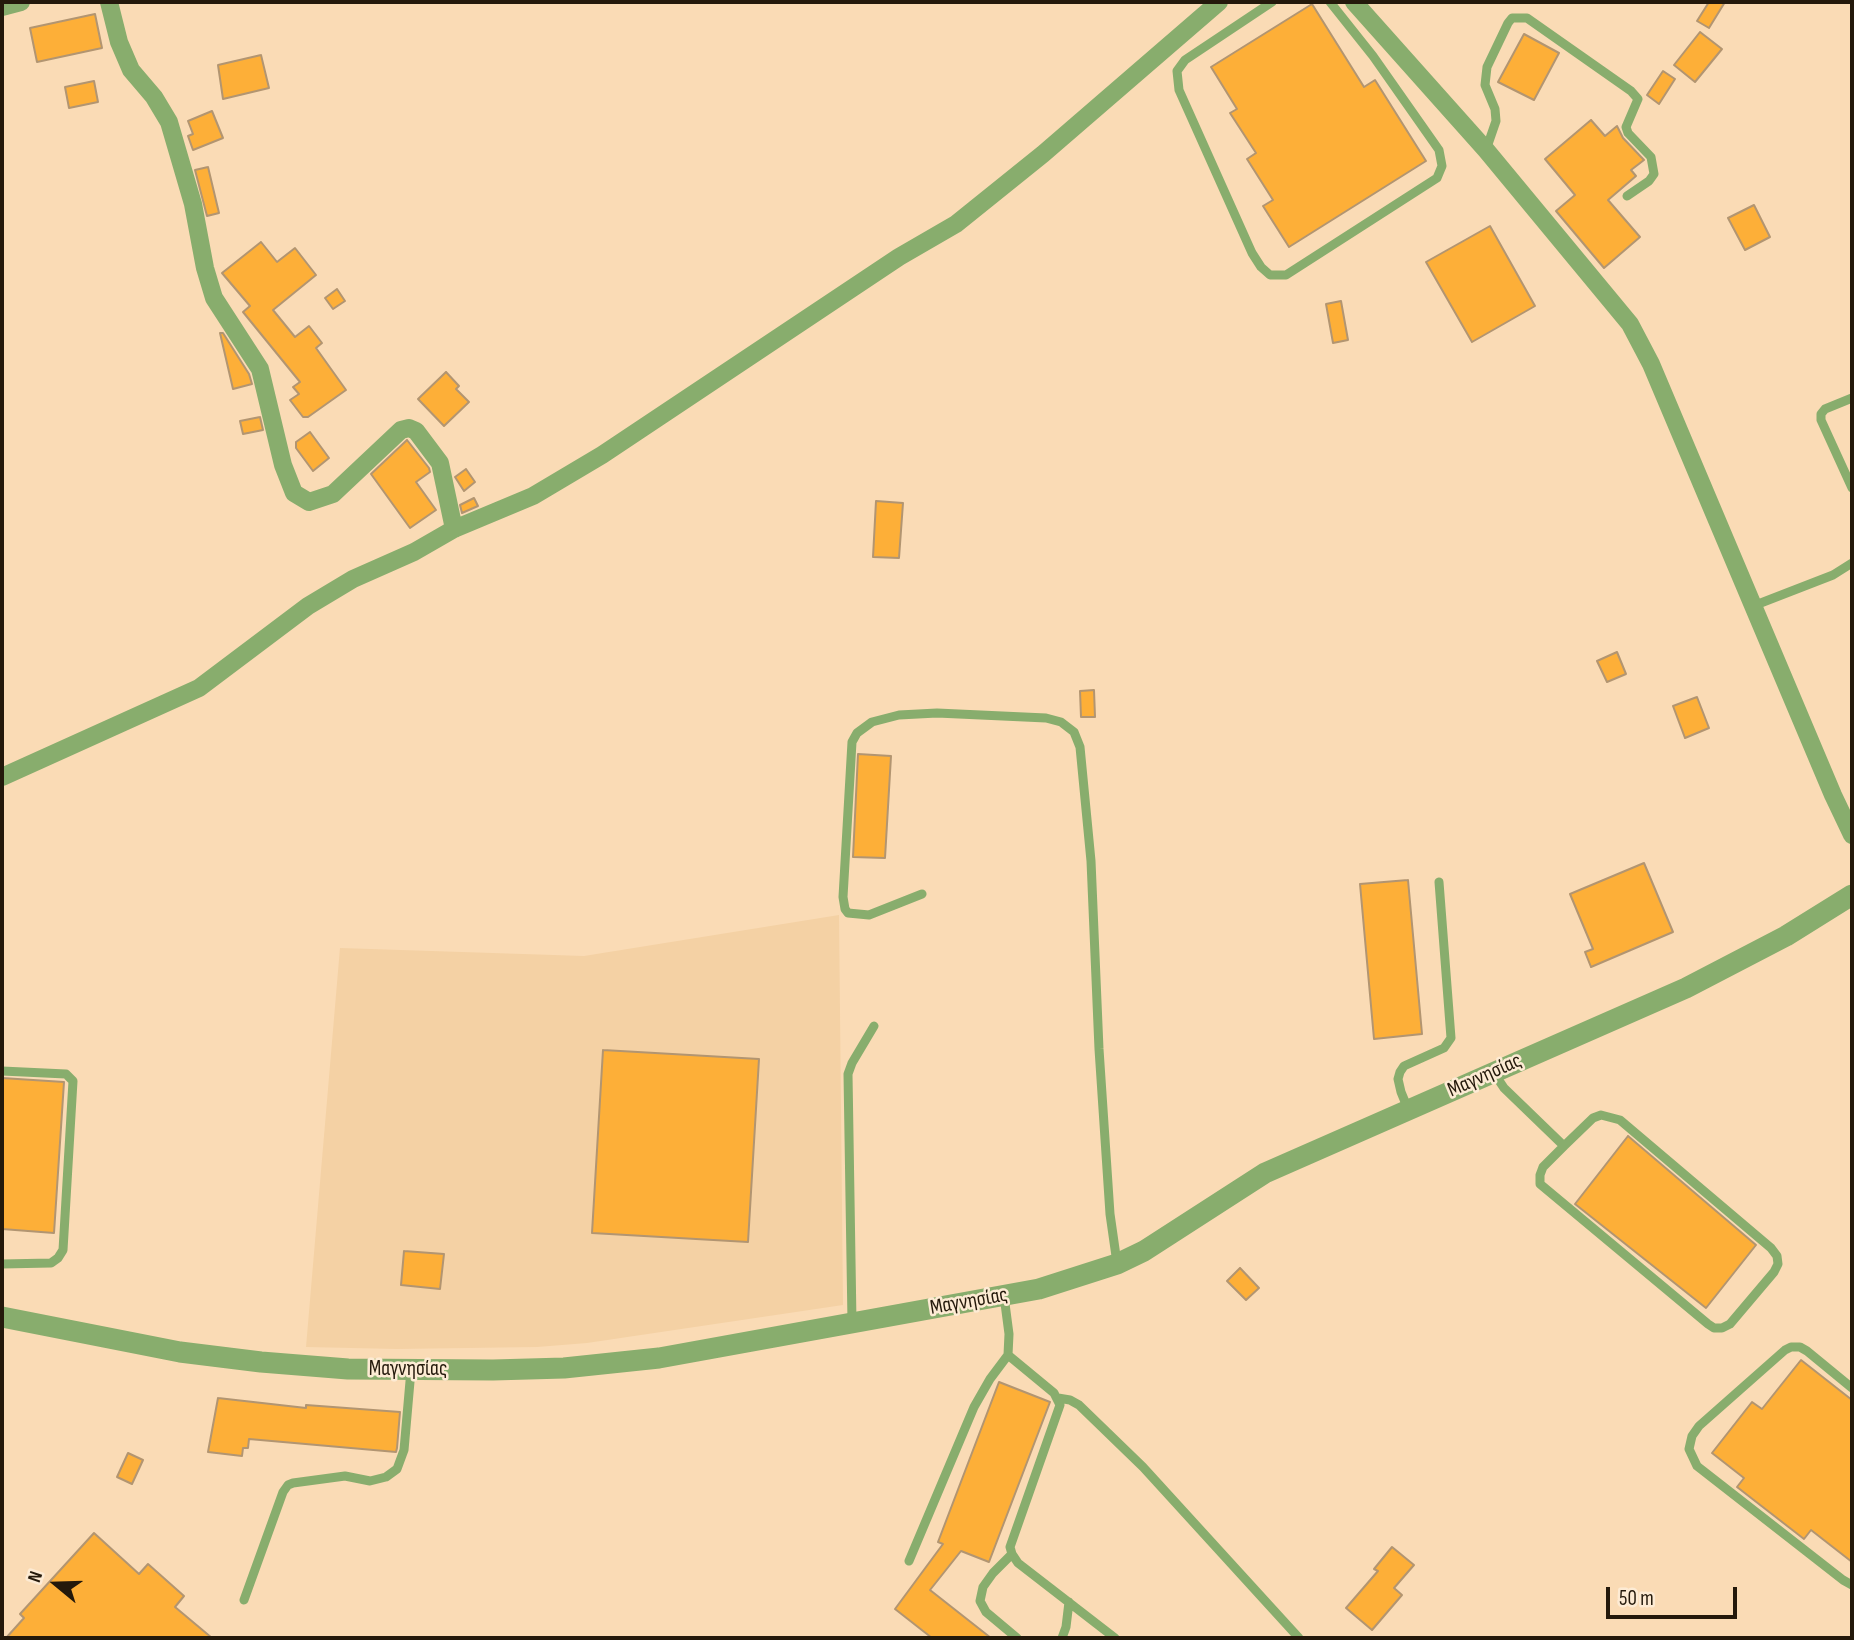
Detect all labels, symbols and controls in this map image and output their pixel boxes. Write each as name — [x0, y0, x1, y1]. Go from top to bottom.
street label: Μαγνησίας — [1444, 1049, 1526, 1103]
street label: Μαγνησίας — [928, 1283, 1010, 1321]
street label: Μαγνησίας — [369, 1357, 447, 1383]
north arrow — [21, 1549, 91, 1619]
text: N — [23, 1568, 48, 1586]
scale bar — [1609, 1574, 1740, 1618]
text: 50 m — [1619, 1586, 1654, 1611]

